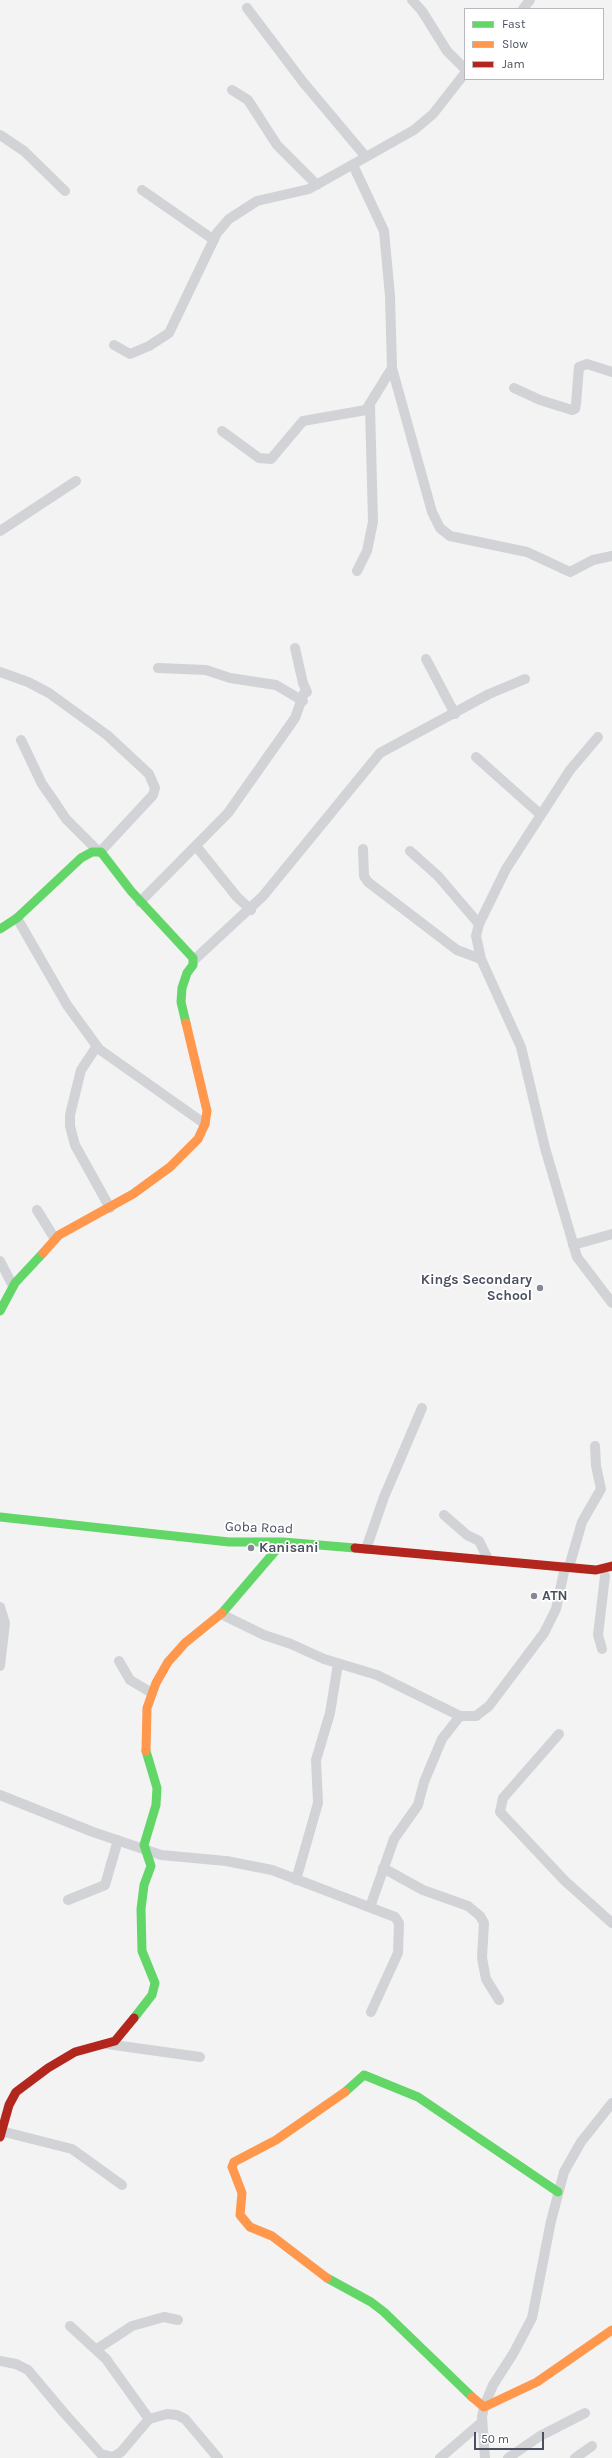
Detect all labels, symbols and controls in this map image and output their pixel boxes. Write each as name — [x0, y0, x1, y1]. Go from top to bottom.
legend — [464, 8, 604, 80]
text: Fast — [502, 17, 525, 31]
text: Slow — [502, 37, 528, 51]
text: Jam — [502, 57, 525, 71]
place label: Kings Secondary School — [421, 1272, 532, 1304]
marker: Kings Secondary School — [535, 1283, 545, 1293]
street label: Goba Road — [225, 1518, 293, 1538]
place label: Kanisani — [259, 1540, 319, 1556]
marker: Kanisani — [246, 1543, 256, 1553]
place label: ATN — [542, 1588, 568, 1604]
marker: ATN — [529, 1591, 539, 1601]
scale bar — [476, 2424, 546, 2450]
text: 50 m — [481, 2432, 509, 2446]

